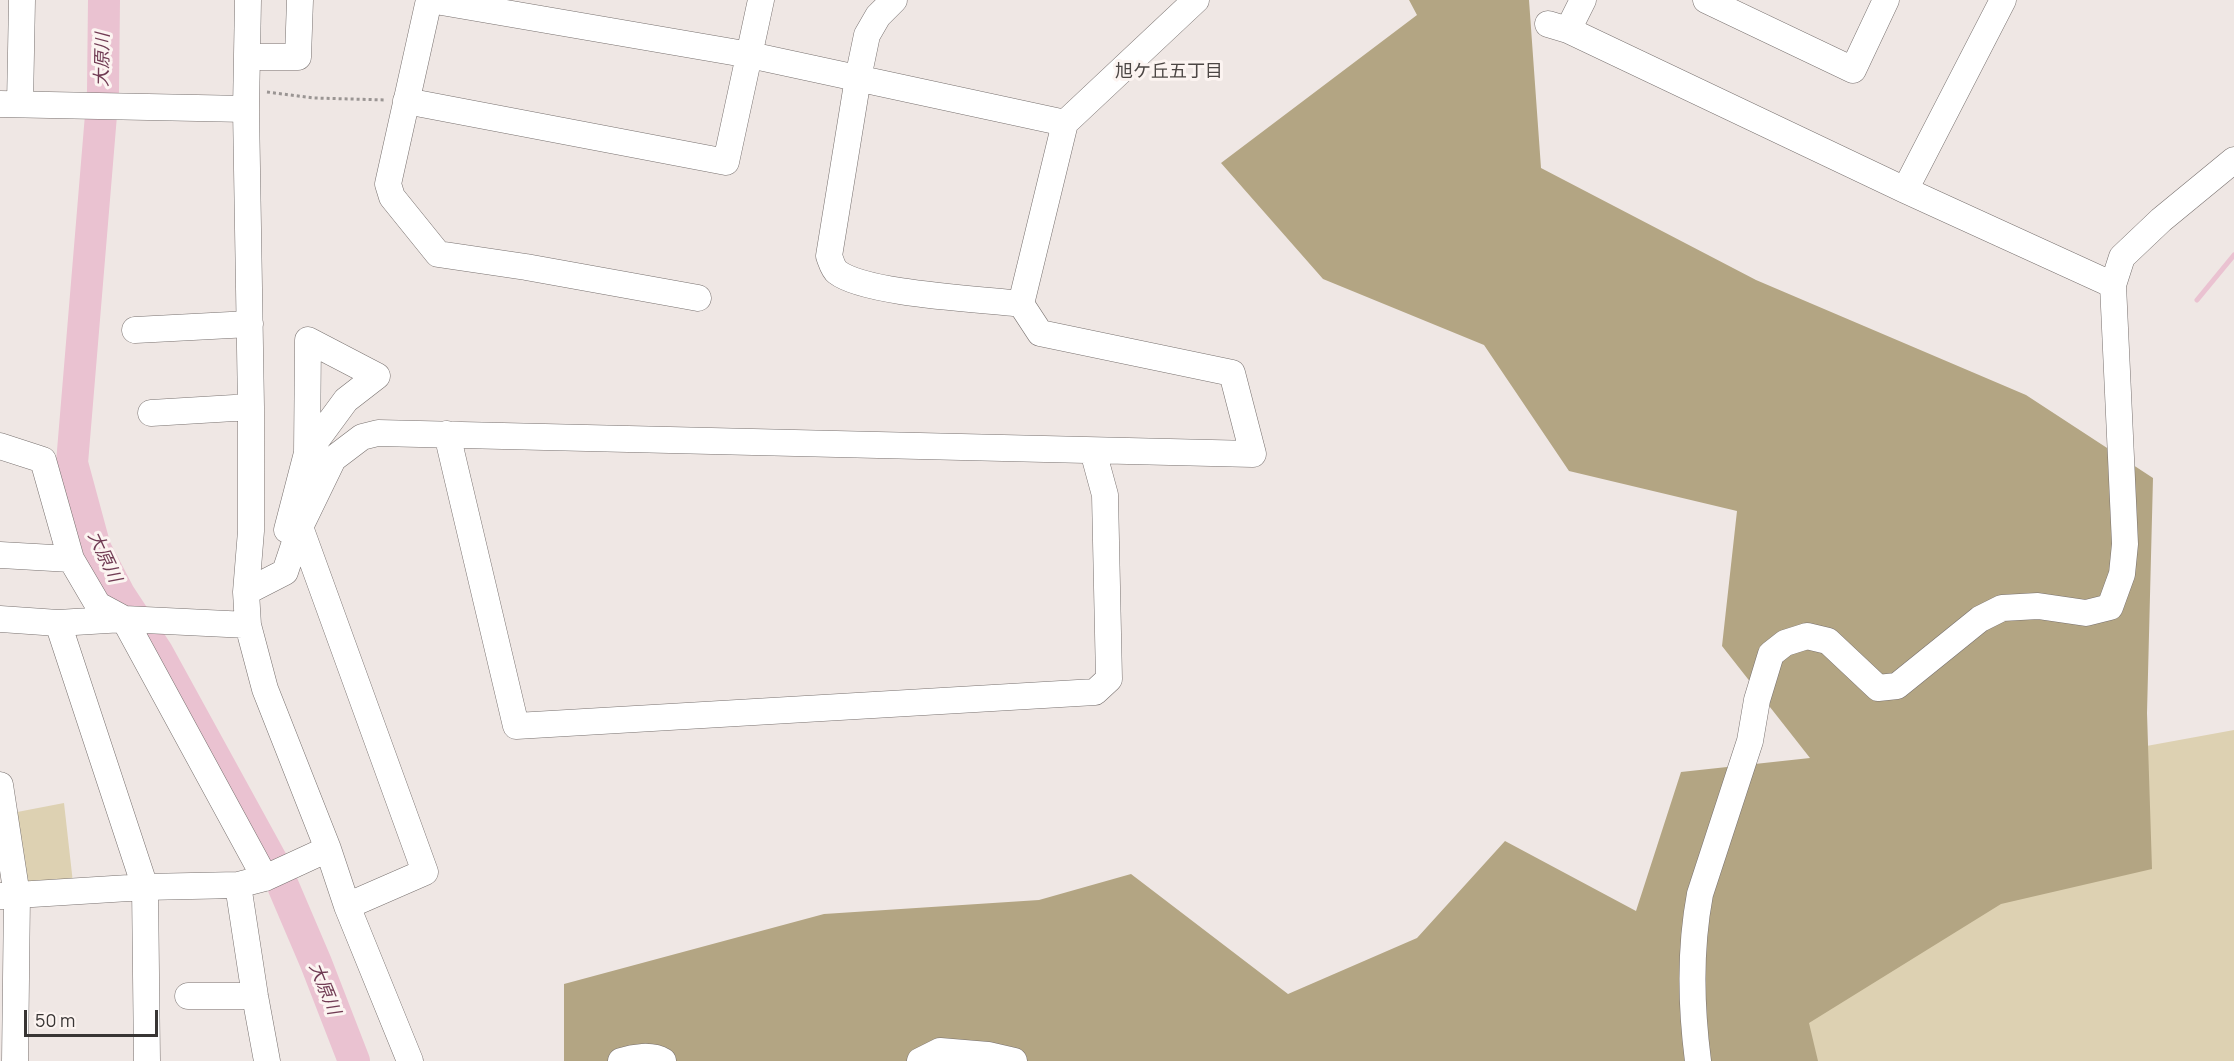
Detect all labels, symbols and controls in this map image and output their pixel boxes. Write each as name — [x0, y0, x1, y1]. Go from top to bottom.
water label: 大原川 — [92, 33, 114, 87]
district label: 旭ケ丘五丁目 — [1115, 61, 1223, 83]
water label: 大原川 — [83, 528, 125, 586]
water label: 大原川 — [304, 960, 344, 1018]
scale bar — [27, 998, 160, 1036]
text: 50 m — [35, 1008, 75, 1032]

